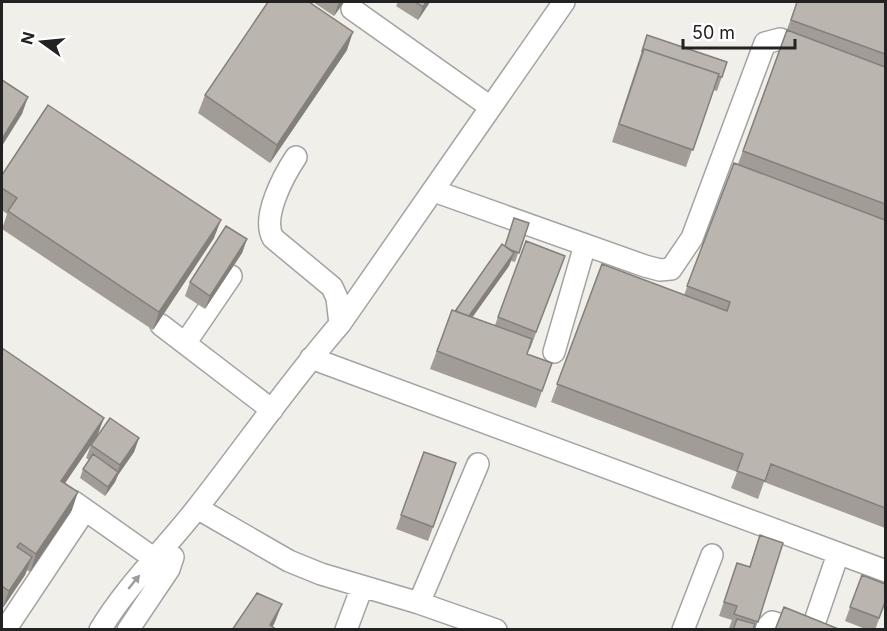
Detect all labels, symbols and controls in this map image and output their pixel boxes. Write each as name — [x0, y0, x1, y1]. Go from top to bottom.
north arrow — [12, 12, 72, 72]
scale bar — [683, 12, 796, 50]
text: 50 m — [692, 22, 735, 43]
text: N — [16, 30, 39, 47]
one-way arrow — [128, 574, 141, 590]

